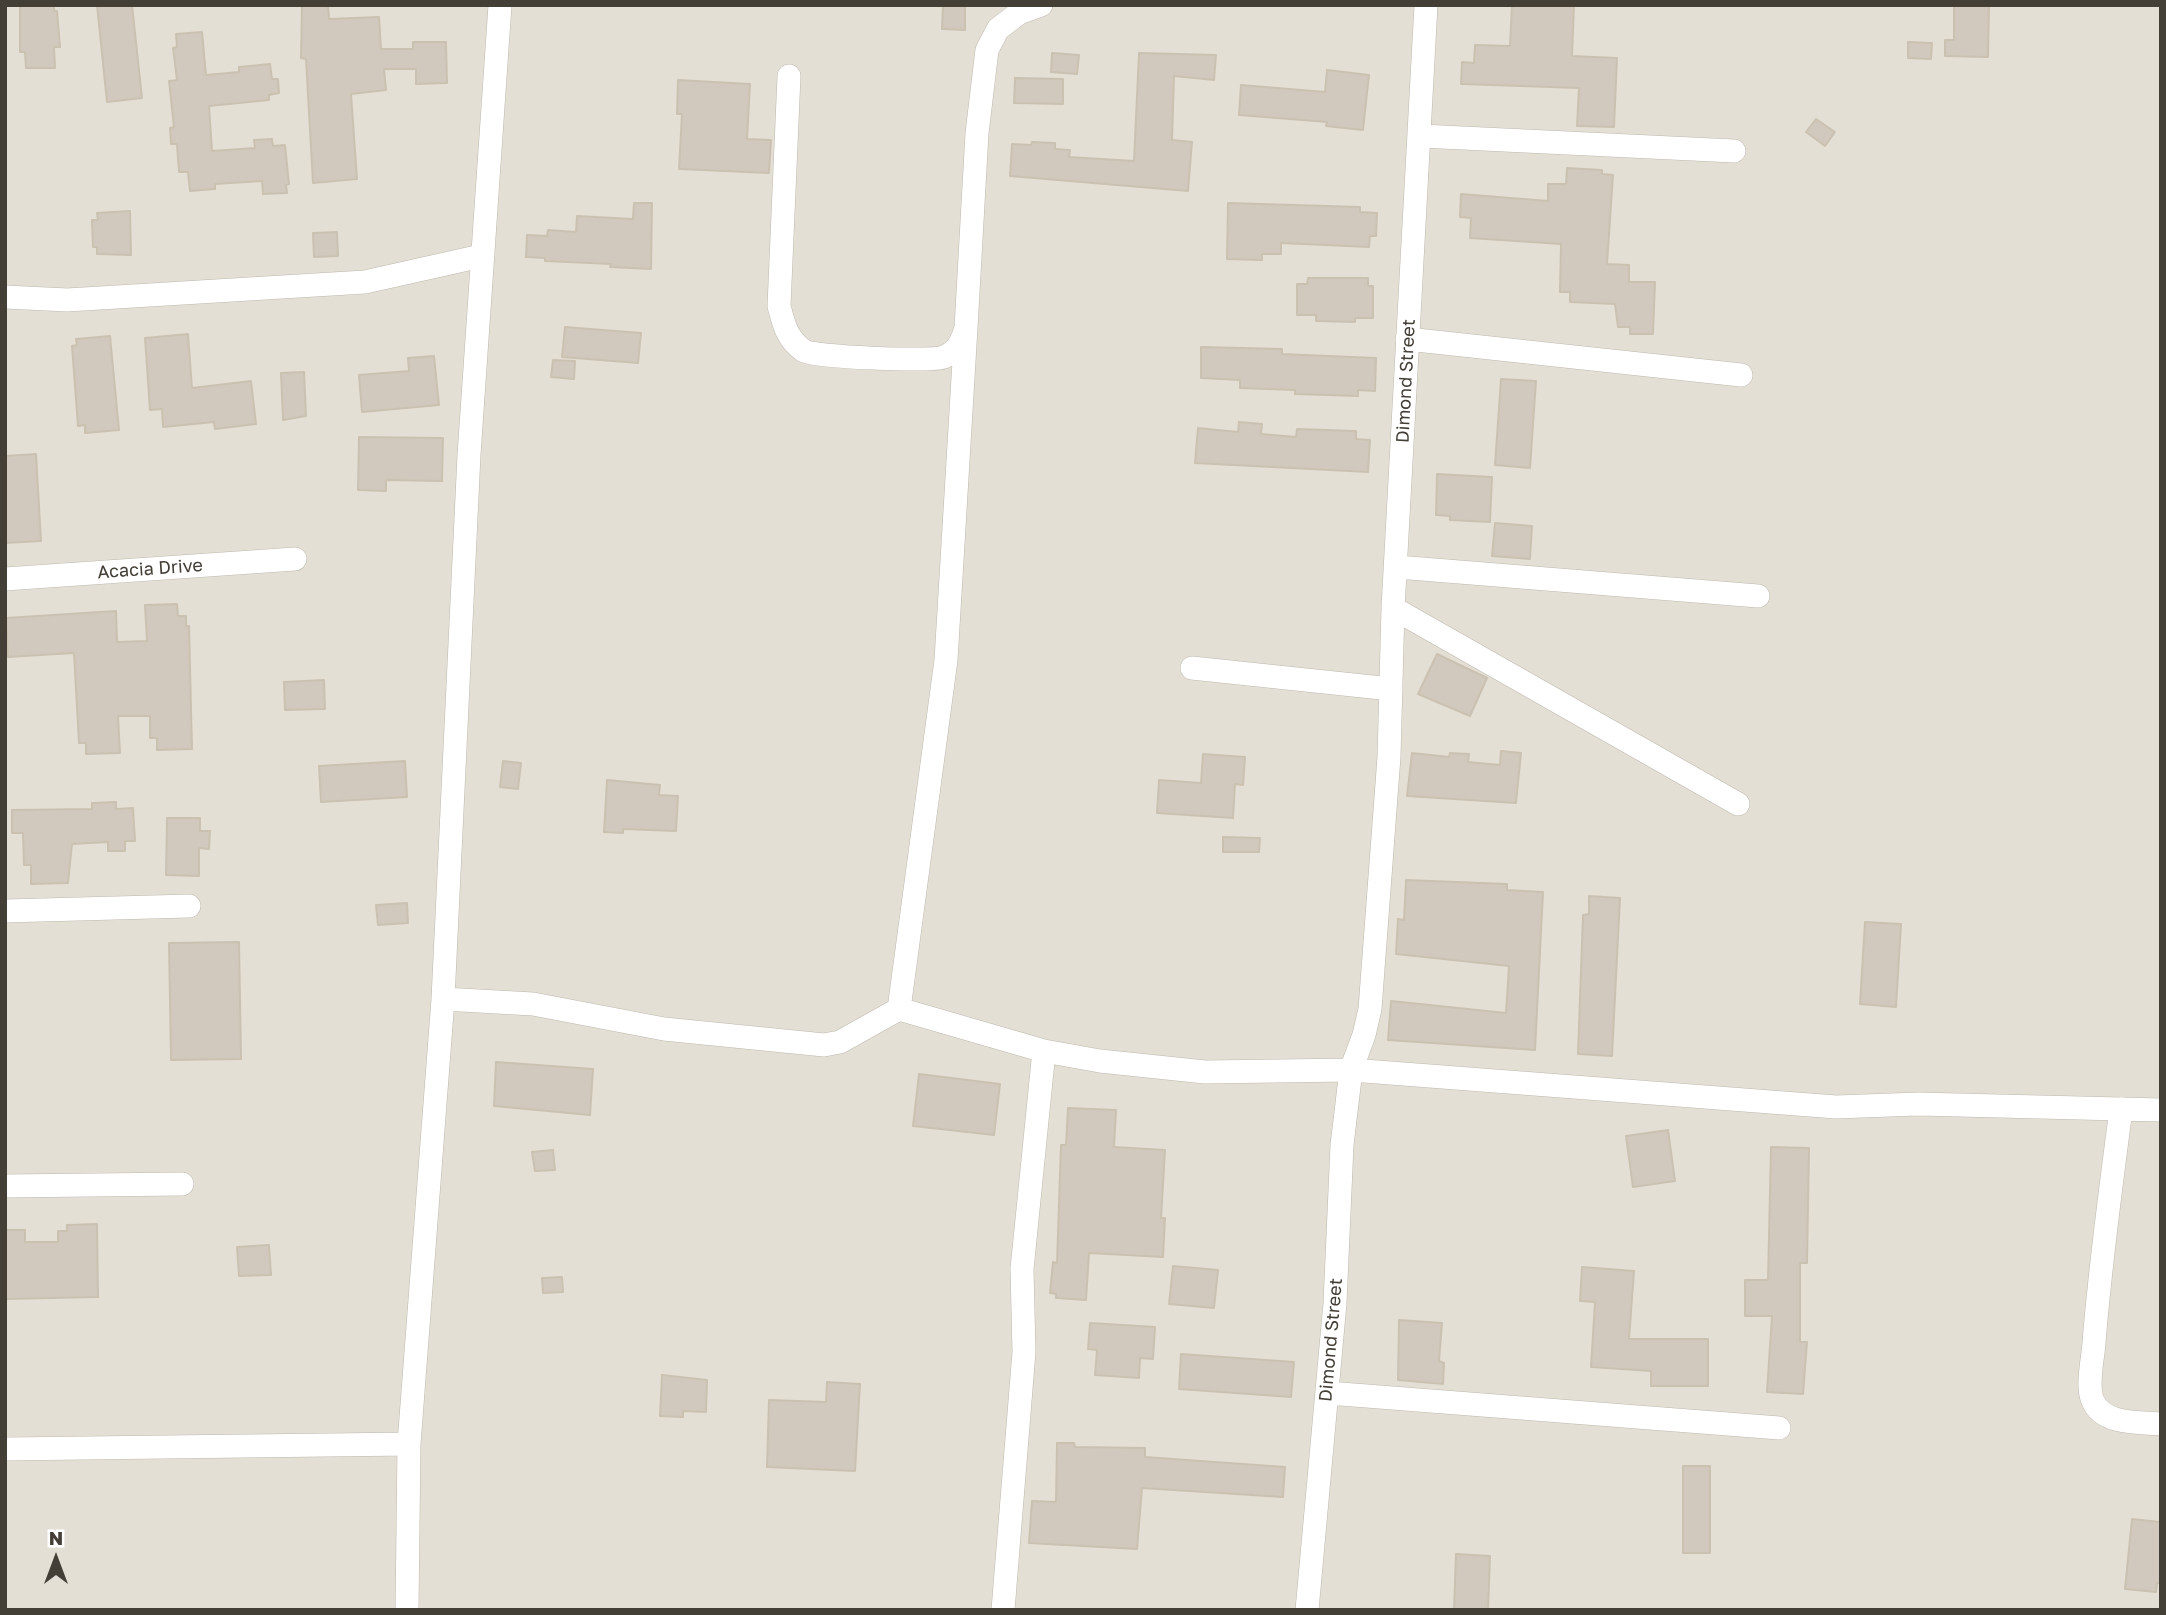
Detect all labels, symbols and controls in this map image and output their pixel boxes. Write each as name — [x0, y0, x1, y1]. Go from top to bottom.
street label: Dimond Street — [1392, 318, 1420, 444]
street label: Acacia Drive — [96, 555, 204, 583]
street label: Dimond Street — [1315, 1277, 1347, 1403]
north arrow — [21, 1524, 91, 1594]
text: N — [49, 1526, 63, 1549]

